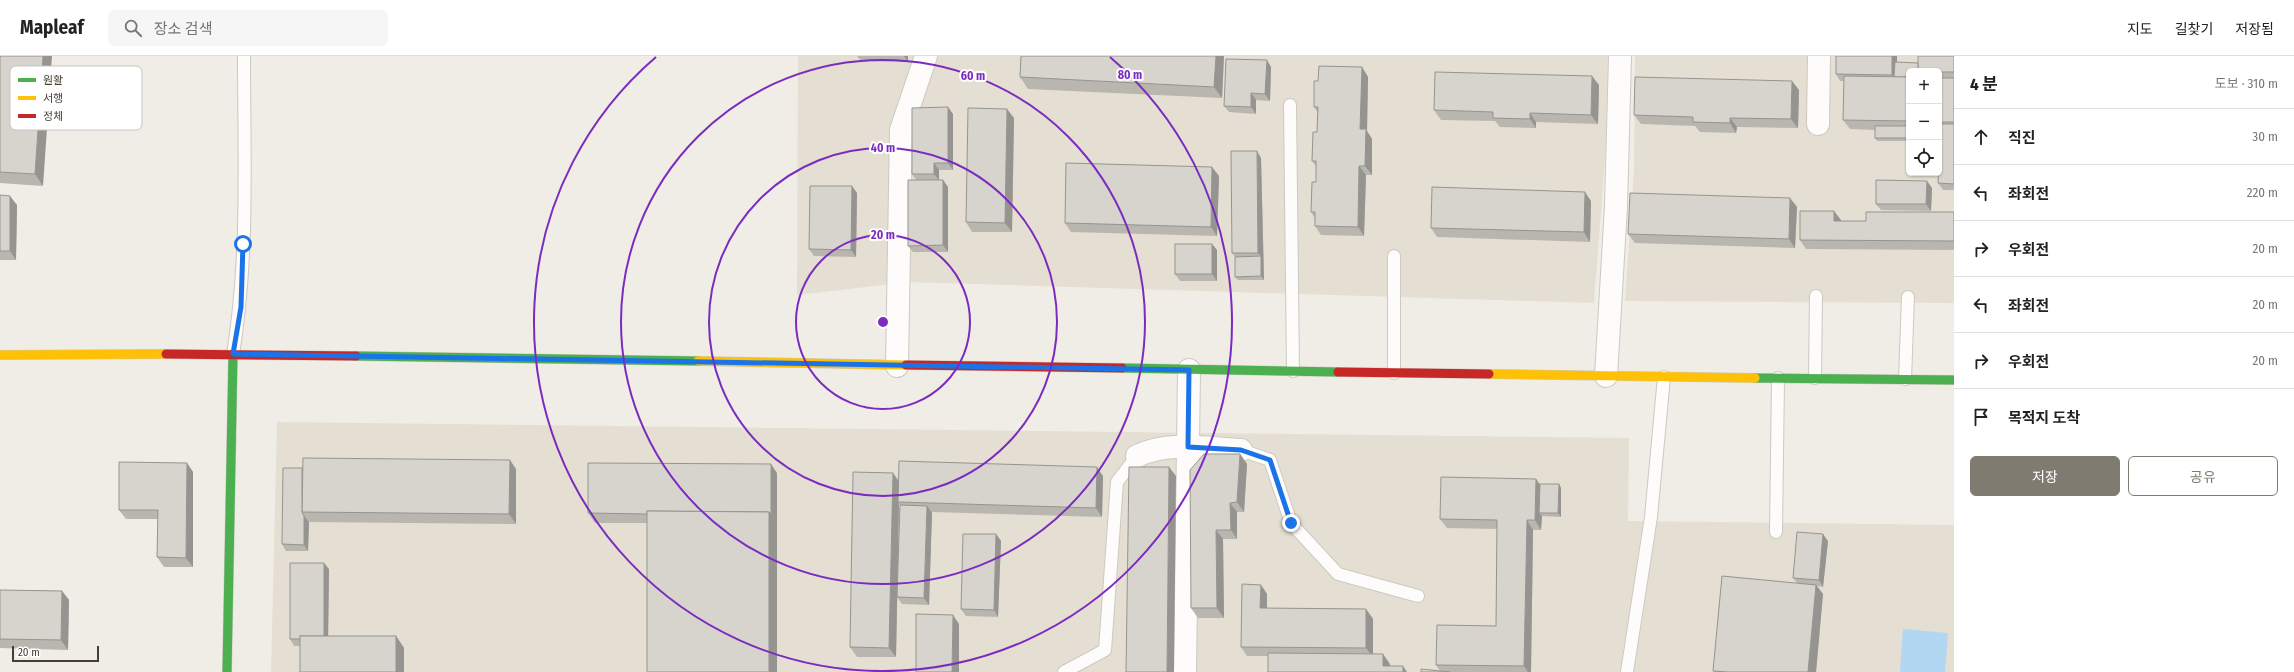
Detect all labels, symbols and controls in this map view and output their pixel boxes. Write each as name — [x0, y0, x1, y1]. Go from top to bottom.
search box — [108, 10, 388, 46]
text: Mapleaf — [20, 16, 84, 39]
icon: search — [122, 17, 144, 39]
text: 장소 검색 — [154, 20, 212, 38]
text: 지도 — [2127, 21, 2153, 38]
text: 길찾기 — [2175, 21, 2213, 38]
text: 저장됨 — [2235, 21, 2274, 38]
legend — [10, 66, 142, 130]
text: 80 m — [1118, 68, 1142, 82]
map controls — [1906, 68, 1942, 176]
button: + — [1906, 68, 1942, 104]
text: 60 m — [961, 69, 985, 83]
text: 원활 — [43, 74, 63, 87]
text: 4 분 — [1970, 74, 1998, 95]
text: 도보 · 310 m — [2215, 76, 2278, 91]
text: 서행 — [43, 92, 63, 105]
button: − — [1906, 104, 1942, 140]
text: 정체 — [43, 110, 63, 123]
icon: ahead — [1970, 126, 1992, 148]
text: 직진 — [2008, 129, 2036, 147]
text: 30 m — [2252, 129, 2278, 144]
button: locate — [1906, 140, 1942, 176]
text: 40 m — [871, 141, 895, 155]
icon: left — [1970, 182, 1992, 204]
text: 좌회전 — [2008, 185, 2049, 203]
text: 220 m — [2247, 185, 2278, 200]
text: 20 m — [870, 228, 895, 242]
route start — [234, 235, 252, 253]
icon: right — [1970, 238, 1992, 260]
text: 우회전 — [2008, 241, 2049, 259]
text: 20 m — [2252, 241, 2278, 256]
icon: left — [1970, 294, 1992, 316]
text: 좌회전 — [2008, 297, 2049, 315]
text: 20 m — [2252, 297, 2278, 312]
centre of rings — [876, 315, 890, 329]
icon: right — [1970, 350, 1992, 372]
text: 우회전 — [2008, 353, 2049, 371]
text: 20 m — [2252, 353, 2278, 368]
icon: arrive — [1970, 406, 1992, 428]
text: 목적지 도착 — [2008, 409, 2080, 427]
button: 저장 — [1970, 456, 2120, 496]
button: 공유 — [2128, 456, 2278, 496]
route end — [1282, 514, 1300, 532]
scale bar — [12, 644, 99, 663]
text: 20 m — [18, 646, 40, 659]

